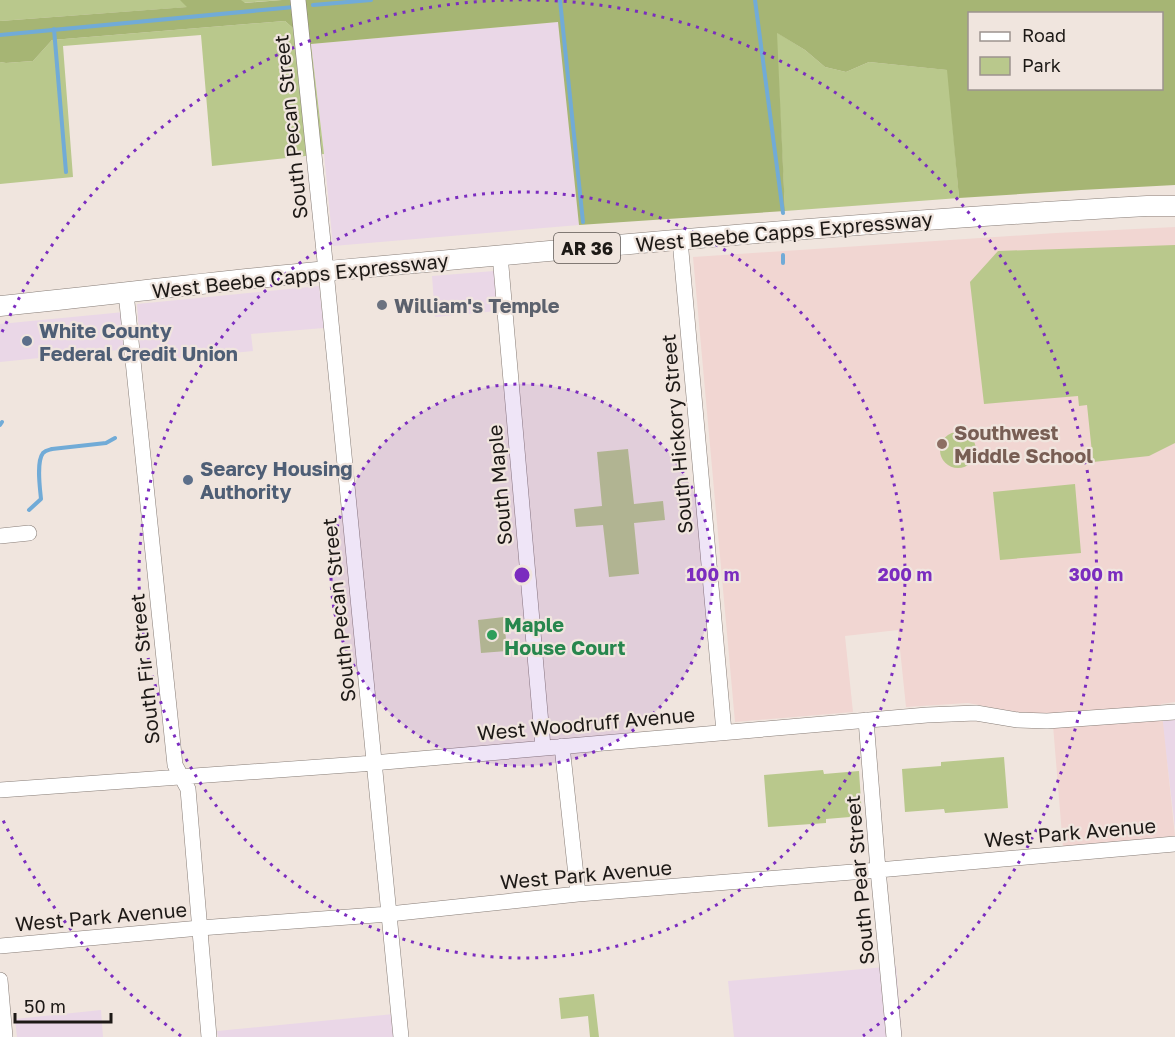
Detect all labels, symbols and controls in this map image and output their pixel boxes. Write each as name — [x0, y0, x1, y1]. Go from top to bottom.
legend — [968, 12, 1163, 90]
text: Road — [1022, 24, 1066, 46]
street label: South Pecan Street — [268, 34, 312, 220]
text: Park — [1022, 54, 1061, 76]
street label: West Beebe Capps Expressway — [635, 206, 933, 256]
road number: AR 36 — [554, 233, 620, 263]
street label: West Beebe Capps Expressway — [151, 247, 449, 303]
place label: William's Temple — [394, 293, 560, 317]
marker: William's Temple — [375, 298, 389, 312]
place label: White County Federal Credit Union — [39, 318, 238, 365]
street label: South Hickory Street — [655, 333, 697, 535]
marker: White County Federal Credit Union — [20, 334, 34, 348]
place label: Southwest Middle School — [954, 420, 1093, 467]
street label: South Maple — [482, 424, 516, 546]
marker: Southwest Middle School — [935, 437, 949, 451]
place label: Searcy Housing Authority — [200, 456, 353, 503]
marker: Searcy Housing Authority — [181, 473, 195, 487]
street label: South Pecan Street — [316, 517, 360, 703]
text: 100 m — [687, 563, 739, 585]
text: 200 m — [878, 563, 932, 585]
text: 300 m — [1069, 563, 1123, 585]
centre of rings — [512, 565, 532, 585]
street label: South Fir Street — [124, 592, 164, 746]
place label: Maple House Court — [504, 612, 625, 659]
marker: Maple House Court — [485, 628, 499, 642]
street label: West Woodruff Avenue — [476, 702, 696, 744]
street label: South Pear Street — [840, 794, 878, 966]
street label: West Park Avenue — [983, 813, 1157, 851]
street label: West Park Avenue — [499, 855, 673, 893]
street label: West Park Avenue — [14, 897, 188, 935]
scale bar — [15, 986, 111, 1024]
text: 50 m — [24, 995, 66, 1017]

